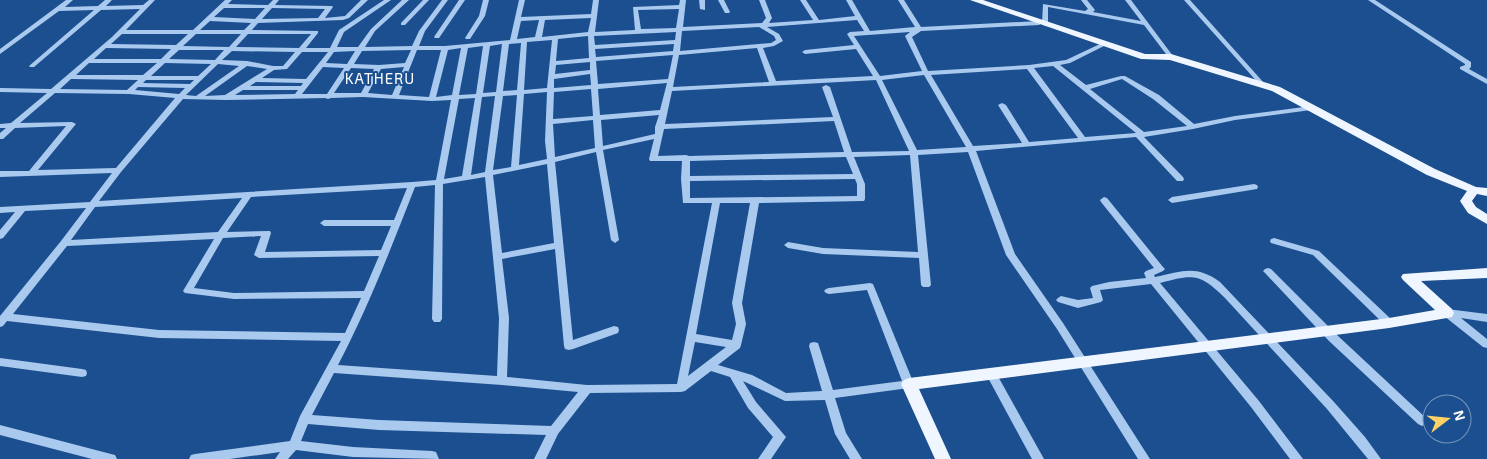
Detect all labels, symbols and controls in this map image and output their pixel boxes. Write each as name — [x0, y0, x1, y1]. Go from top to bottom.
district label: KATHERU — [345, 69, 415, 87]
north arrow — [1422, 394, 1472, 444]
text: N — [1450, 408, 1470, 422]

